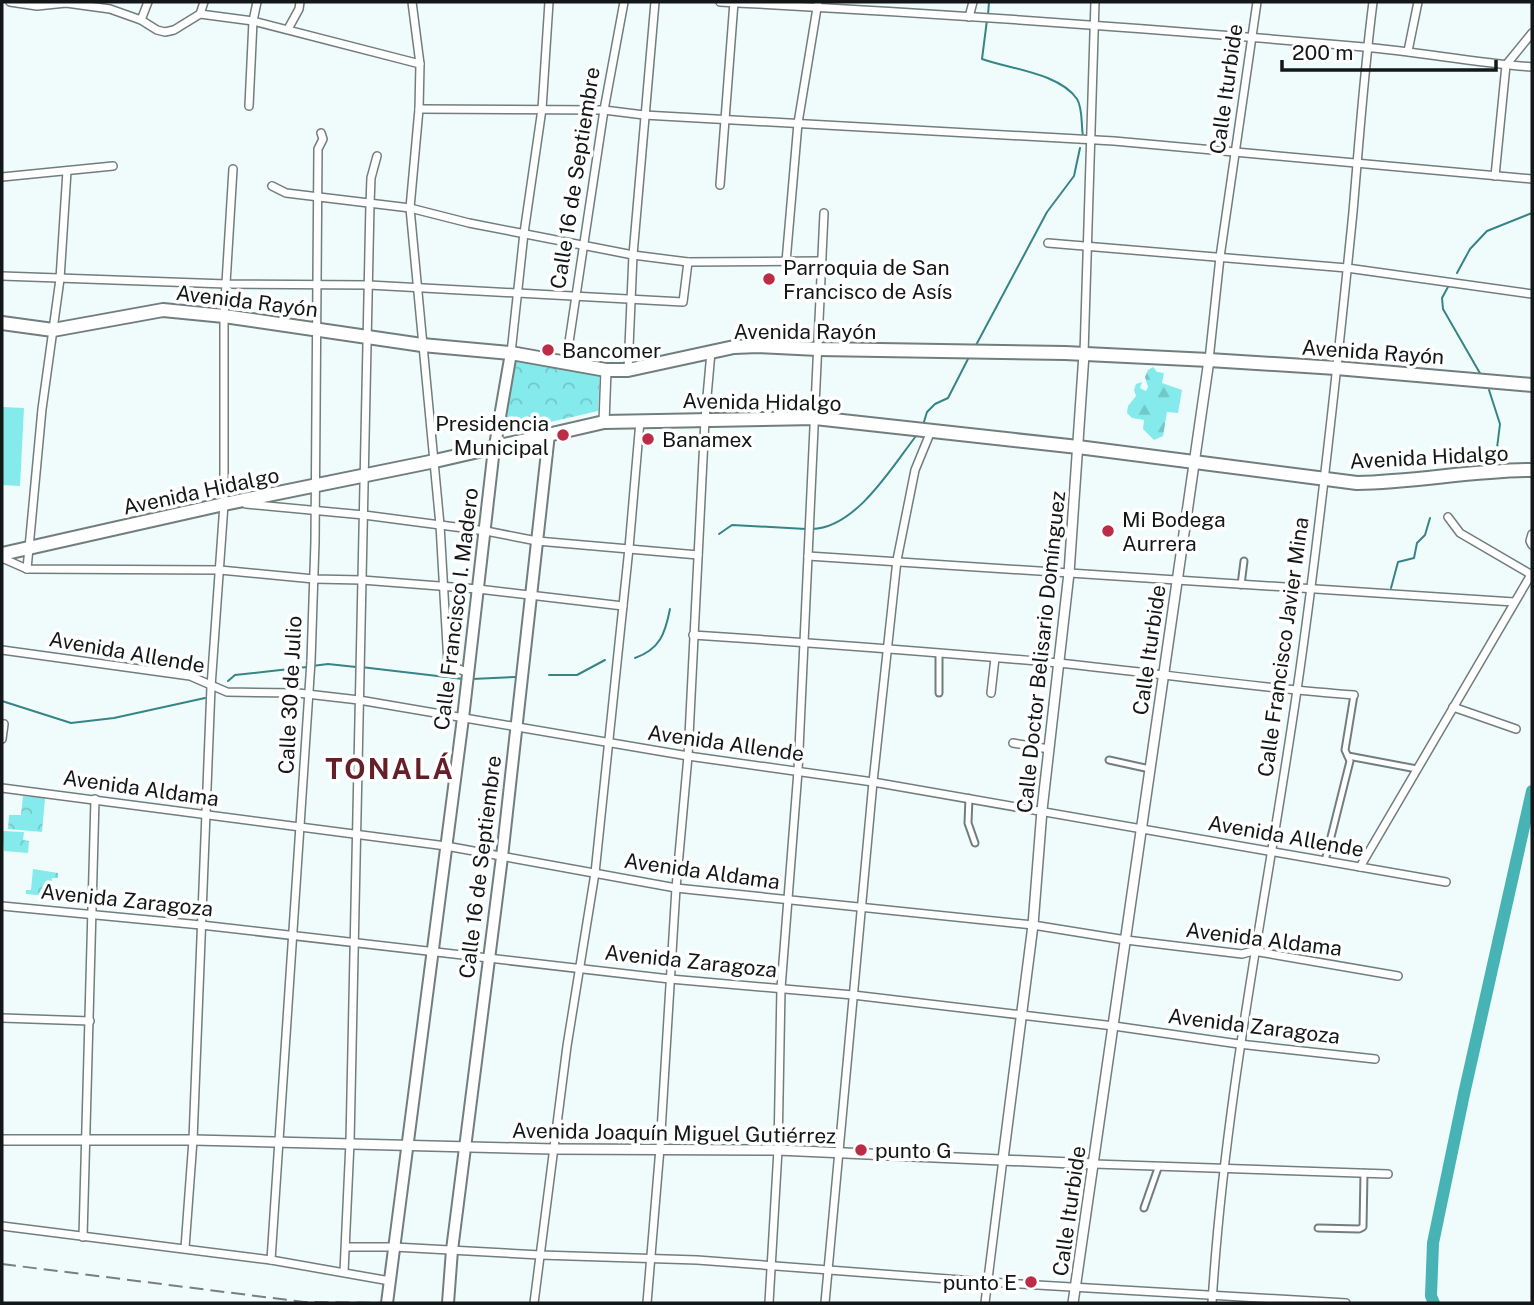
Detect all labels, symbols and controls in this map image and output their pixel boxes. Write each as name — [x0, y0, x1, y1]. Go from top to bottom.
street label: Calle Iturbide — [1204, 22, 1248, 156]
scale bar — [1282, 28, 1496, 72]
text: 200 m — [1292, 40, 1353, 65]
street label: Calle 16 de Septiembre — [545, 65, 605, 291]
place label: Parroquia de San Francisco de Asís — [783, 255, 952, 304]
marker: Parroquia de San Francisco de Asís — [761, 271, 777, 287]
street label: Avenida Rayón — [175, 280, 319, 322]
street label: Avenida Rayón — [734, 319, 876, 344]
street label: Avenida Rayón — [1301, 335, 1445, 369]
place label: Bancomer — [562, 338, 661, 363]
marker: Bancomer — [540, 342, 556, 358]
street label: Avenida Hidalgo — [682, 388, 842, 416]
place label: Presidencia Municipal — [435, 411, 549, 460]
marker: Presidencia Municipal — [555, 427, 571, 443]
place label: Banamex — [662, 427, 753, 452]
marker: Banamex — [640, 431, 656, 447]
street label: Avenida Hidalgo — [1349, 440, 1509, 474]
street label: Avenida Hidalgo — [121, 462, 281, 520]
street label: Calle Francisco I. Madero — [429, 486, 483, 732]
street label: Calle Doctor Belisario Domínguez — [1012, 490, 1070, 814]
place label: Mi Bodega Aurrera — [1122, 507, 1226, 556]
street label: Calle Francisco Javier Mina — [1252, 516, 1314, 778]
marker: Mi Bodega Aurrera — [1100, 523, 1116, 539]
street label: Calle Iturbide — [1127, 583, 1171, 717]
street label: Calle 30 de Julio — [273, 615, 307, 775]
street label: Avenida Allende — [47, 626, 207, 678]
street label: Avenida Allende — [646, 720, 806, 766]
district label: TONALÁ — [325, 752, 455, 785]
street label: Calle 16 de Septiembre — [454, 754, 506, 980]
street label: Avenida Aldama — [61, 765, 221, 811]
street label: Avenida Allende — [1206, 810, 1366, 862]
street label: Avenida Aldama — [622, 848, 782, 894]
street label: Avenida Zaragoza — [40, 879, 214, 921]
street label: Avenida Aldama — [1185, 917, 1343, 961]
street label: Avenida Zaragoza — [604, 940, 778, 982]
street label: Avenida Zaragoza — [1167, 1003, 1341, 1049]
street label: Avenida Joaquín Miguel Gutiérrez — [512, 1118, 836, 1148]
place label: punto G — [875, 1138, 952, 1163]
marker: punto G — [853, 1142, 869, 1158]
street label: Calle Iturbide — [1047, 1144, 1091, 1278]
place label: punto E — [943, 1270, 1017, 1295]
marker: punto E — [1023, 1274, 1039, 1290]

